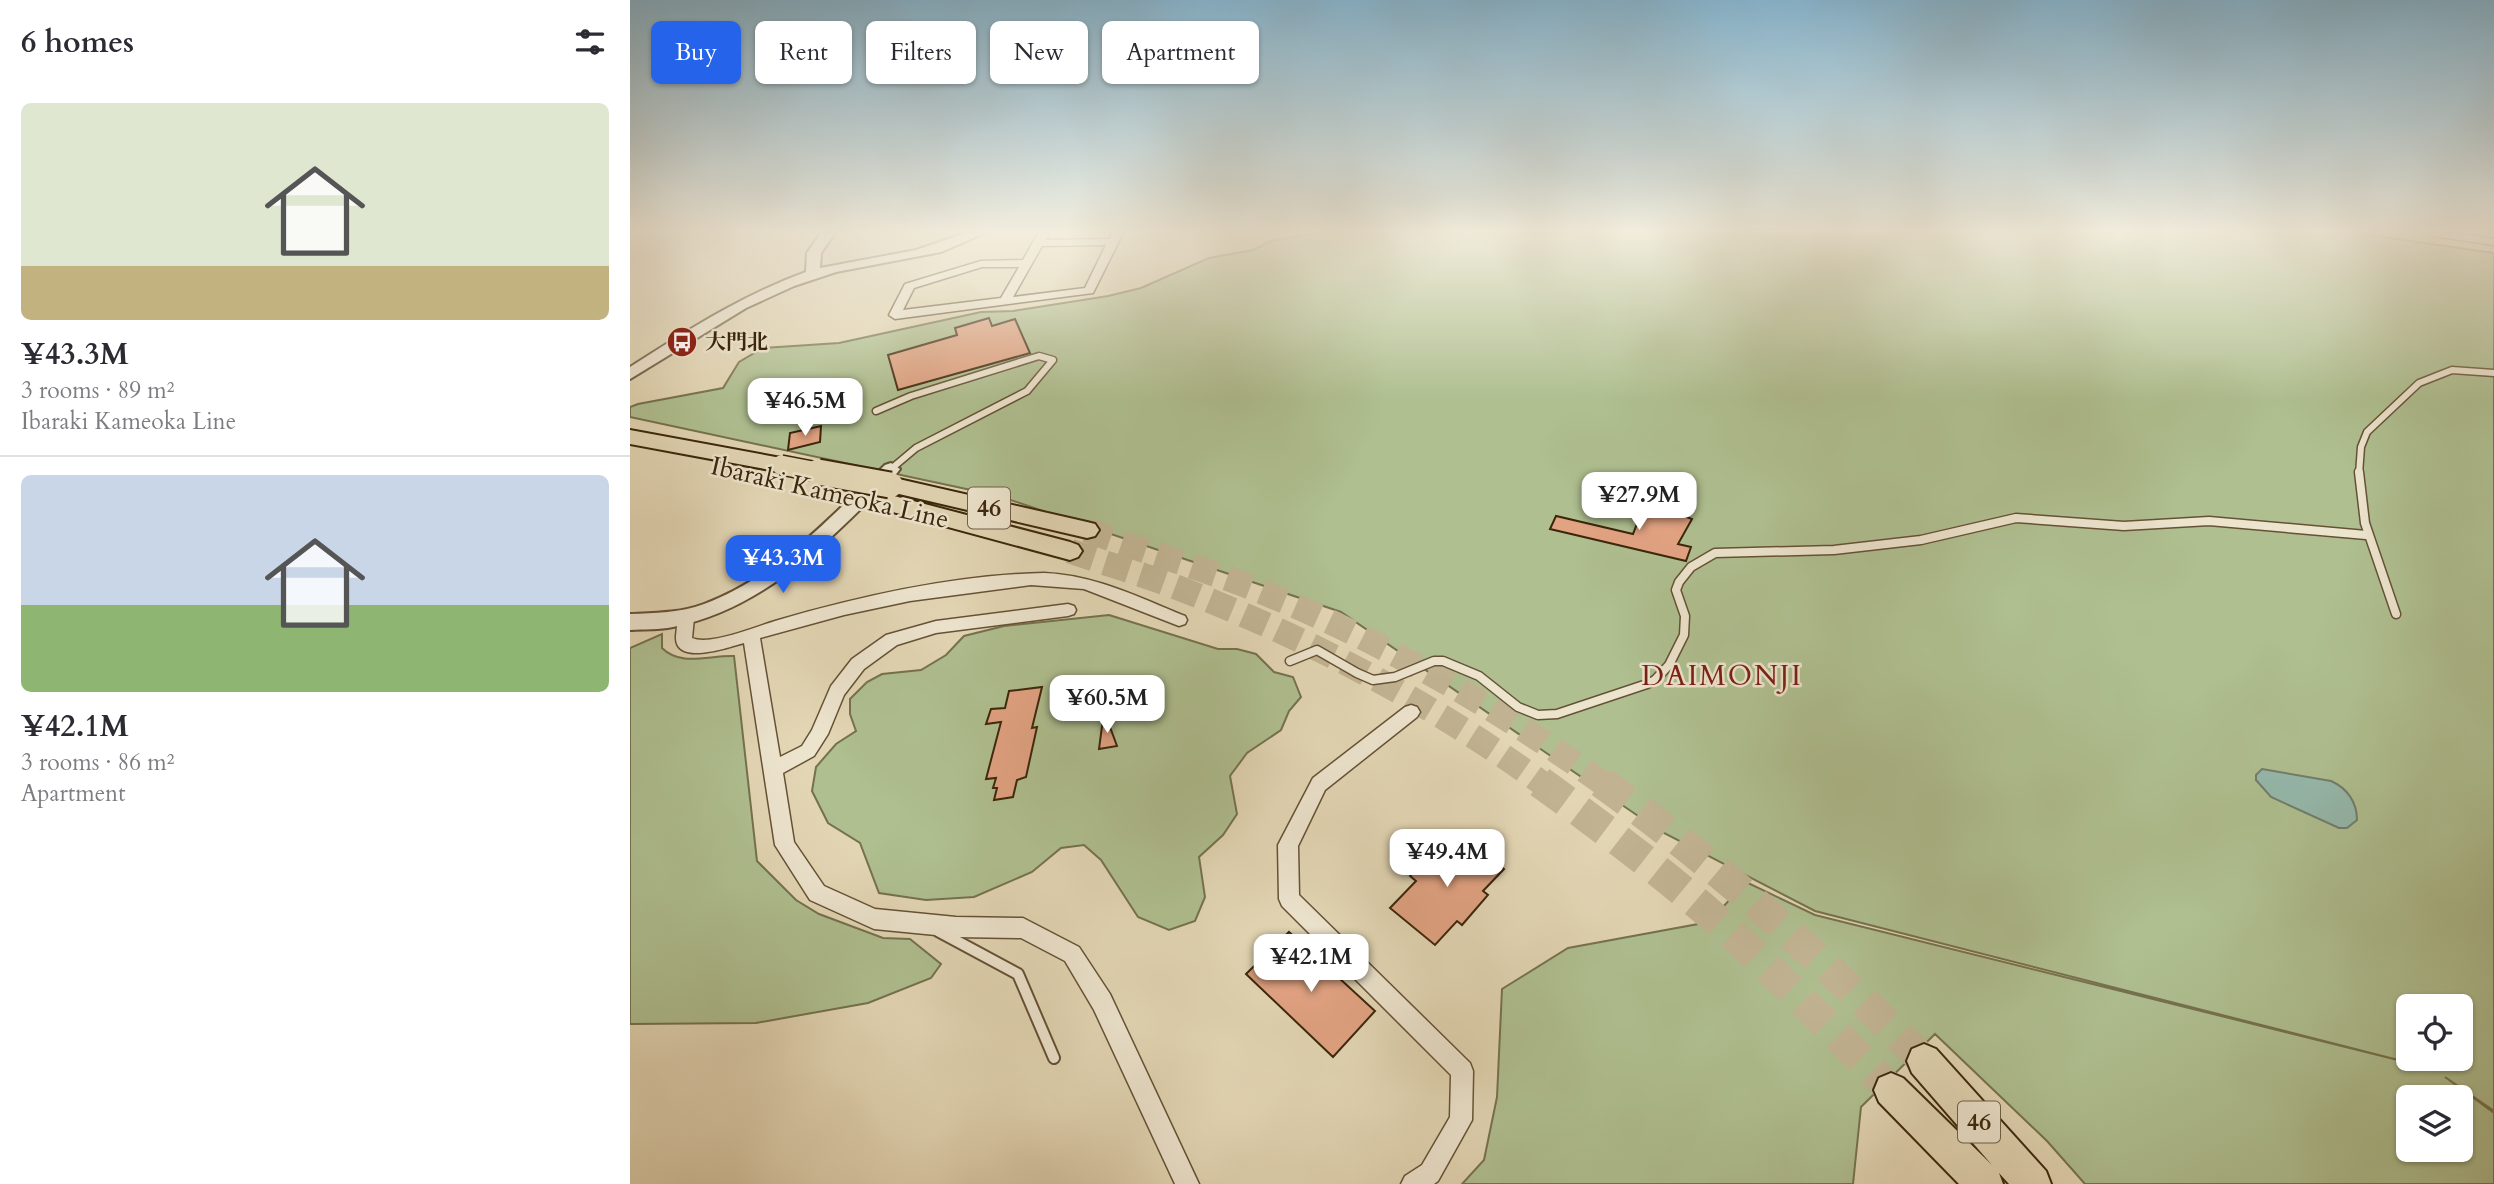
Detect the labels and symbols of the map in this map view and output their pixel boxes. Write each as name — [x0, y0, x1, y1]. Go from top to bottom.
bus stop icon: 大門北 — [665, 325, 699, 359]
place label: 大門北 — [705, 328, 768, 357]
pin: ¥46.5M — [748, 378, 862, 438]
street label: Ibaraki Kameoka Line — [707, 448, 952, 537]
pin: ¥27.9M — [1582, 472, 1696, 532]
road number: 46 — [968, 488, 1010, 528]
pin: ¥43.3M — [726, 536, 840, 595]
district label: DAIMONJI — [1641, 657, 1803, 695]
pin: ¥60.5M — [1050, 676, 1164, 735]
pin: ¥49.4M — [1390, 830, 1504, 889]
pin: ¥42.1M — [1254, 934, 1368, 994]
road number: 46 — [1958, 1102, 2000, 1142]

